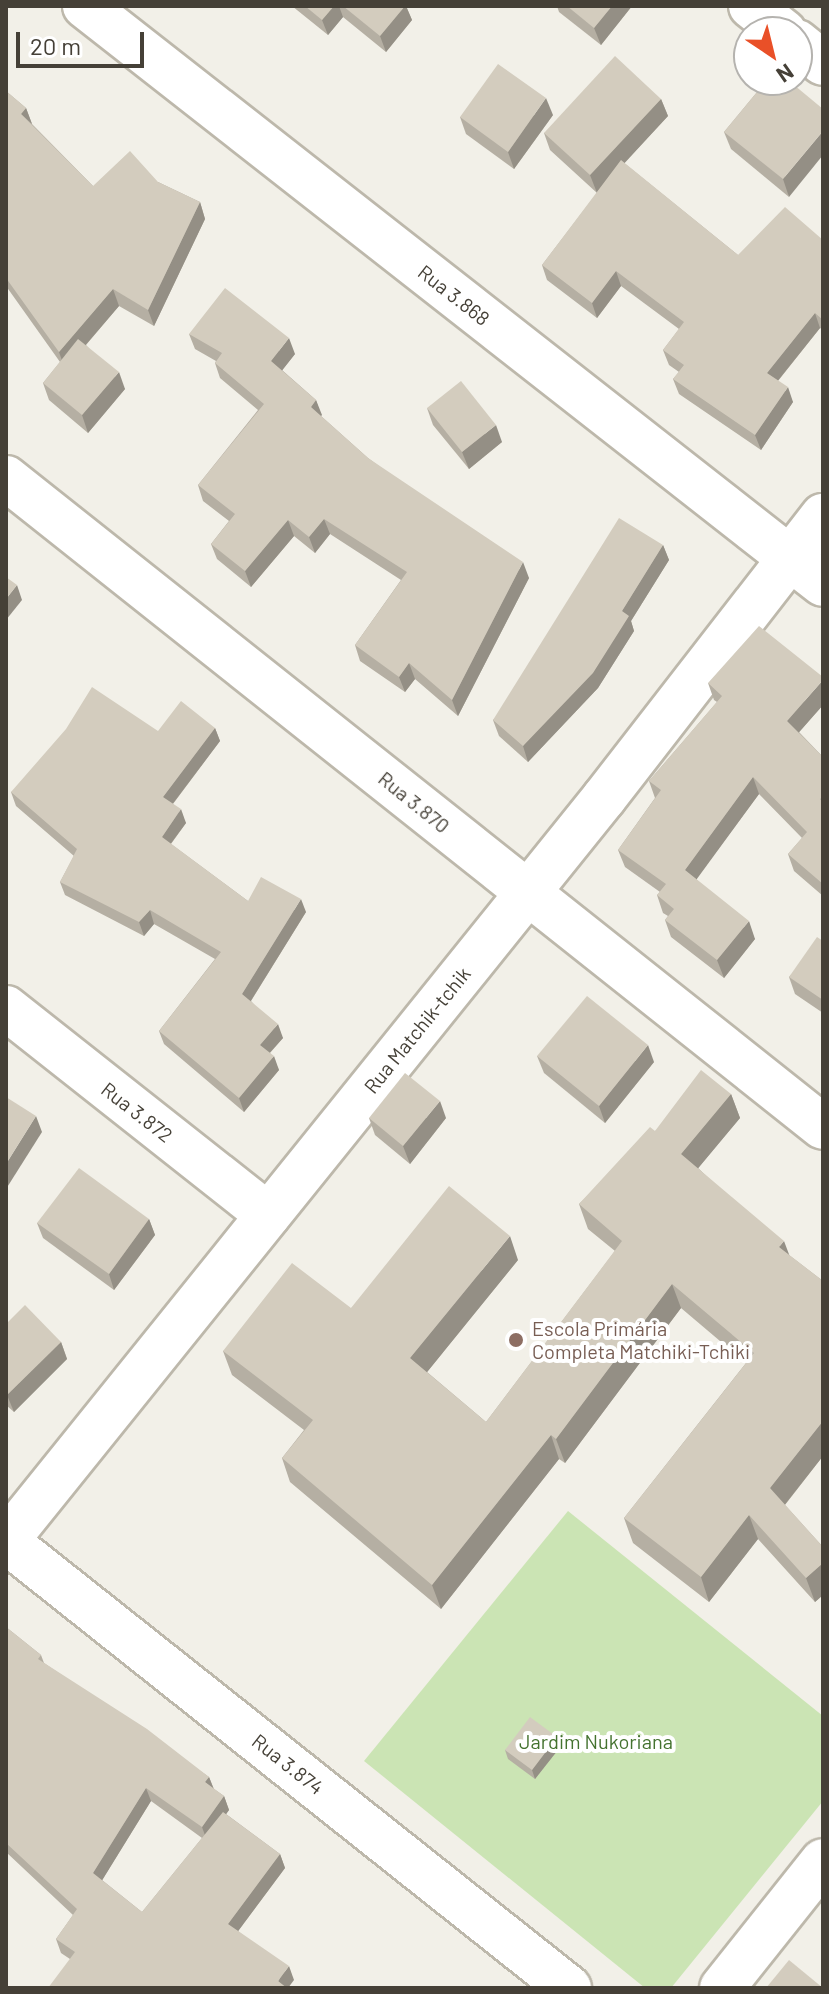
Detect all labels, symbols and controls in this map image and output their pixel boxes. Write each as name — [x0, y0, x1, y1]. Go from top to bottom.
scale bar — [20, 16, 148, 66]
north arrow — [733, 16, 813, 96]
text: 20 m — [30, 31, 81, 60]
text: N — [772, 59, 799, 89]
street label: Rua 3.868 — [413, 260, 495, 330]
street label: Rua 3.870 — [374, 766, 454, 838]
street label: Rua Matchik-tchik — [359, 962, 475, 1098]
street label: Rua 3.872 — [97, 1077, 177, 1147]
place label: Escola Primária Completa Matchiki-Tchiki — [532, 1316, 750, 1363]
marker: Escola Primária Completa Matchiki-Tchiki — [507, 1331, 525, 1349]
street label: Rua 3.874 — [248, 1729, 328, 1799]
park label: Jardim Nukoriana — [519, 1729, 673, 1753]

